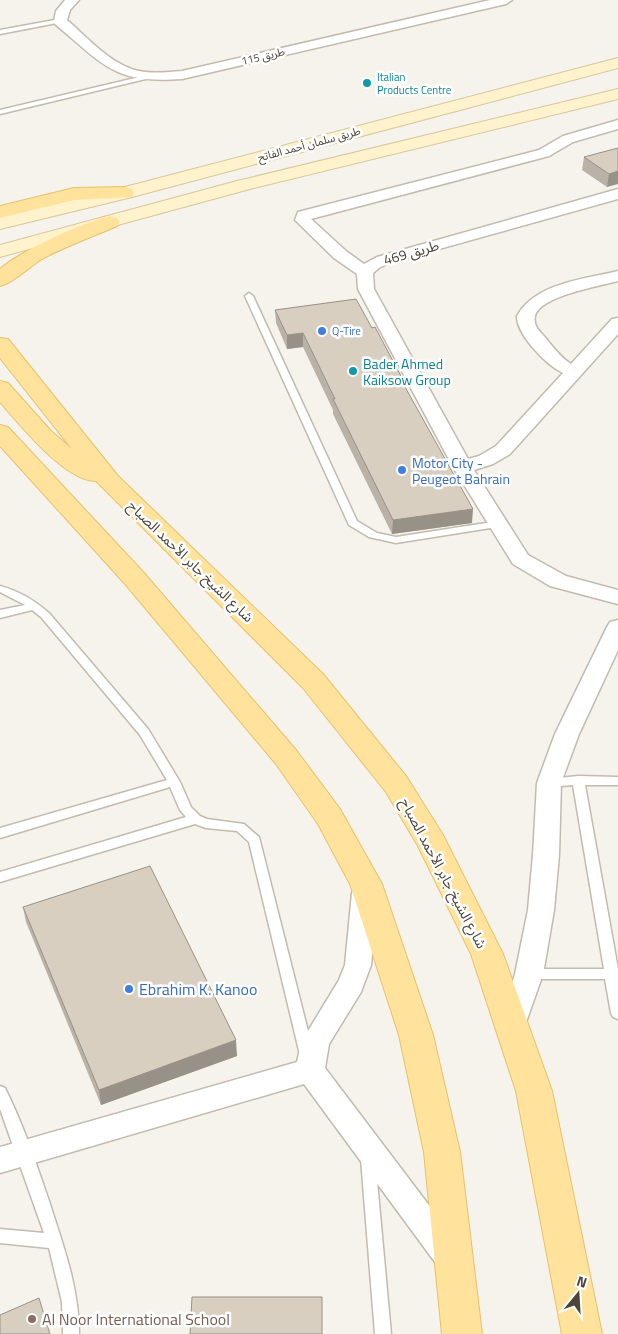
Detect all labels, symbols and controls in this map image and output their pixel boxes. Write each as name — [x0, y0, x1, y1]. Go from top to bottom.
street label: طريق 115 — [239, 43, 287, 69]
place label: Italian Products Centre — [377, 69, 452, 98]
marker: Italian Products Centre — [361, 77, 373, 89]
street label: طريق سلمان أحمد الفاتح — [256, 123, 362, 165]
street label: طريق 469 — [381, 234, 441, 270]
place label: Q-Tire — [332, 323, 361, 339]
marker: Q-Tire — [316, 325, 328, 337]
place label: Bader Ahmed Kaiksow Group — [363, 353, 451, 390]
marker: Bader Ahmed Kaiksow Group — [347, 365, 359, 377]
place label: Motor City - Peugeot Bahrain — [412, 452, 510, 489]
marker: Motor City - Peugeot Bahrain — [396, 464, 408, 476]
street label: شارع الشيخ جابر الأحمد الصباح — [123, 495, 259, 628]
street label: شارع الشيخ جابر الأحمد الصباح — [394, 794, 493, 952]
place label: Ebrahim K. Kanoo — [139, 977, 258, 1001]
marker: Ebrahim K. Kanoo — [123, 983, 135, 995]
north arrow — [553, 1269, 603, 1319]
text: N — [574, 1270, 590, 1293]
place label: Al Noor International School — [42, 1307, 230, 1331]
marker: Al Noor International School — [26, 1313, 38, 1325]

